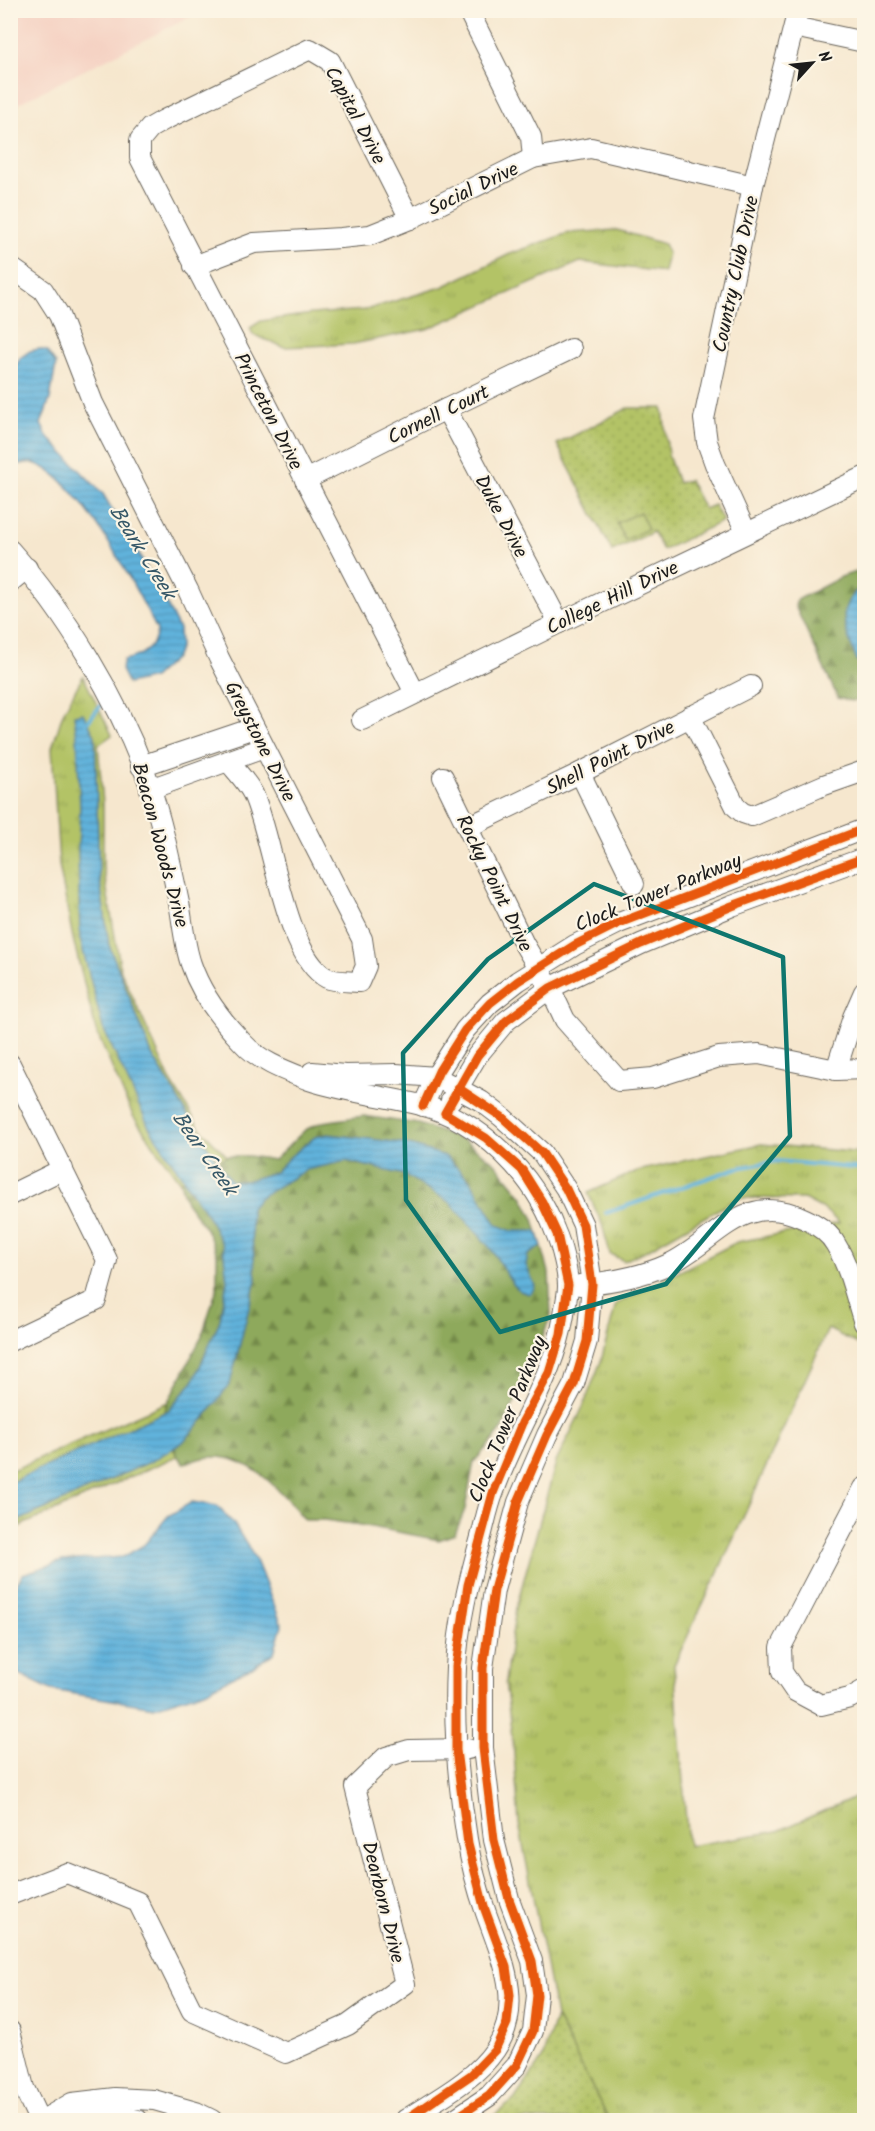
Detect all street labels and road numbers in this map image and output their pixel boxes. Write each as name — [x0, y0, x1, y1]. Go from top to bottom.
street label: Capital Drive — [315, 61, 394, 171]
street label: Social Drive — [423, 154, 525, 226]
street label: Country Club Drive — [705, 193, 769, 356]
street label: Princeton Drive — [224, 348, 311, 476]
street label: Cornell Court — [382, 377, 496, 454]
street label: Duke Drive — [465, 469, 536, 564]
street label: College Hill Drive — [541, 553, 685, 645]
street label: Greystone Drive — [215, 676, 303, 808]
street label: Shell Point Drive — [541, 713, 681, 805]
street label: Beacon Woods Drive — [122, 759, 196, 932]
street label: Rocky Point Drive — [446, 810, 540, 958]
street label: Clock Tower Parkway — [570, 846, 748, 942]
street label: Clock Tower Parkway — [461, 1331, 557, 1508]
street label: Dearborn Drive — [351, 1838, 413, 1967]

